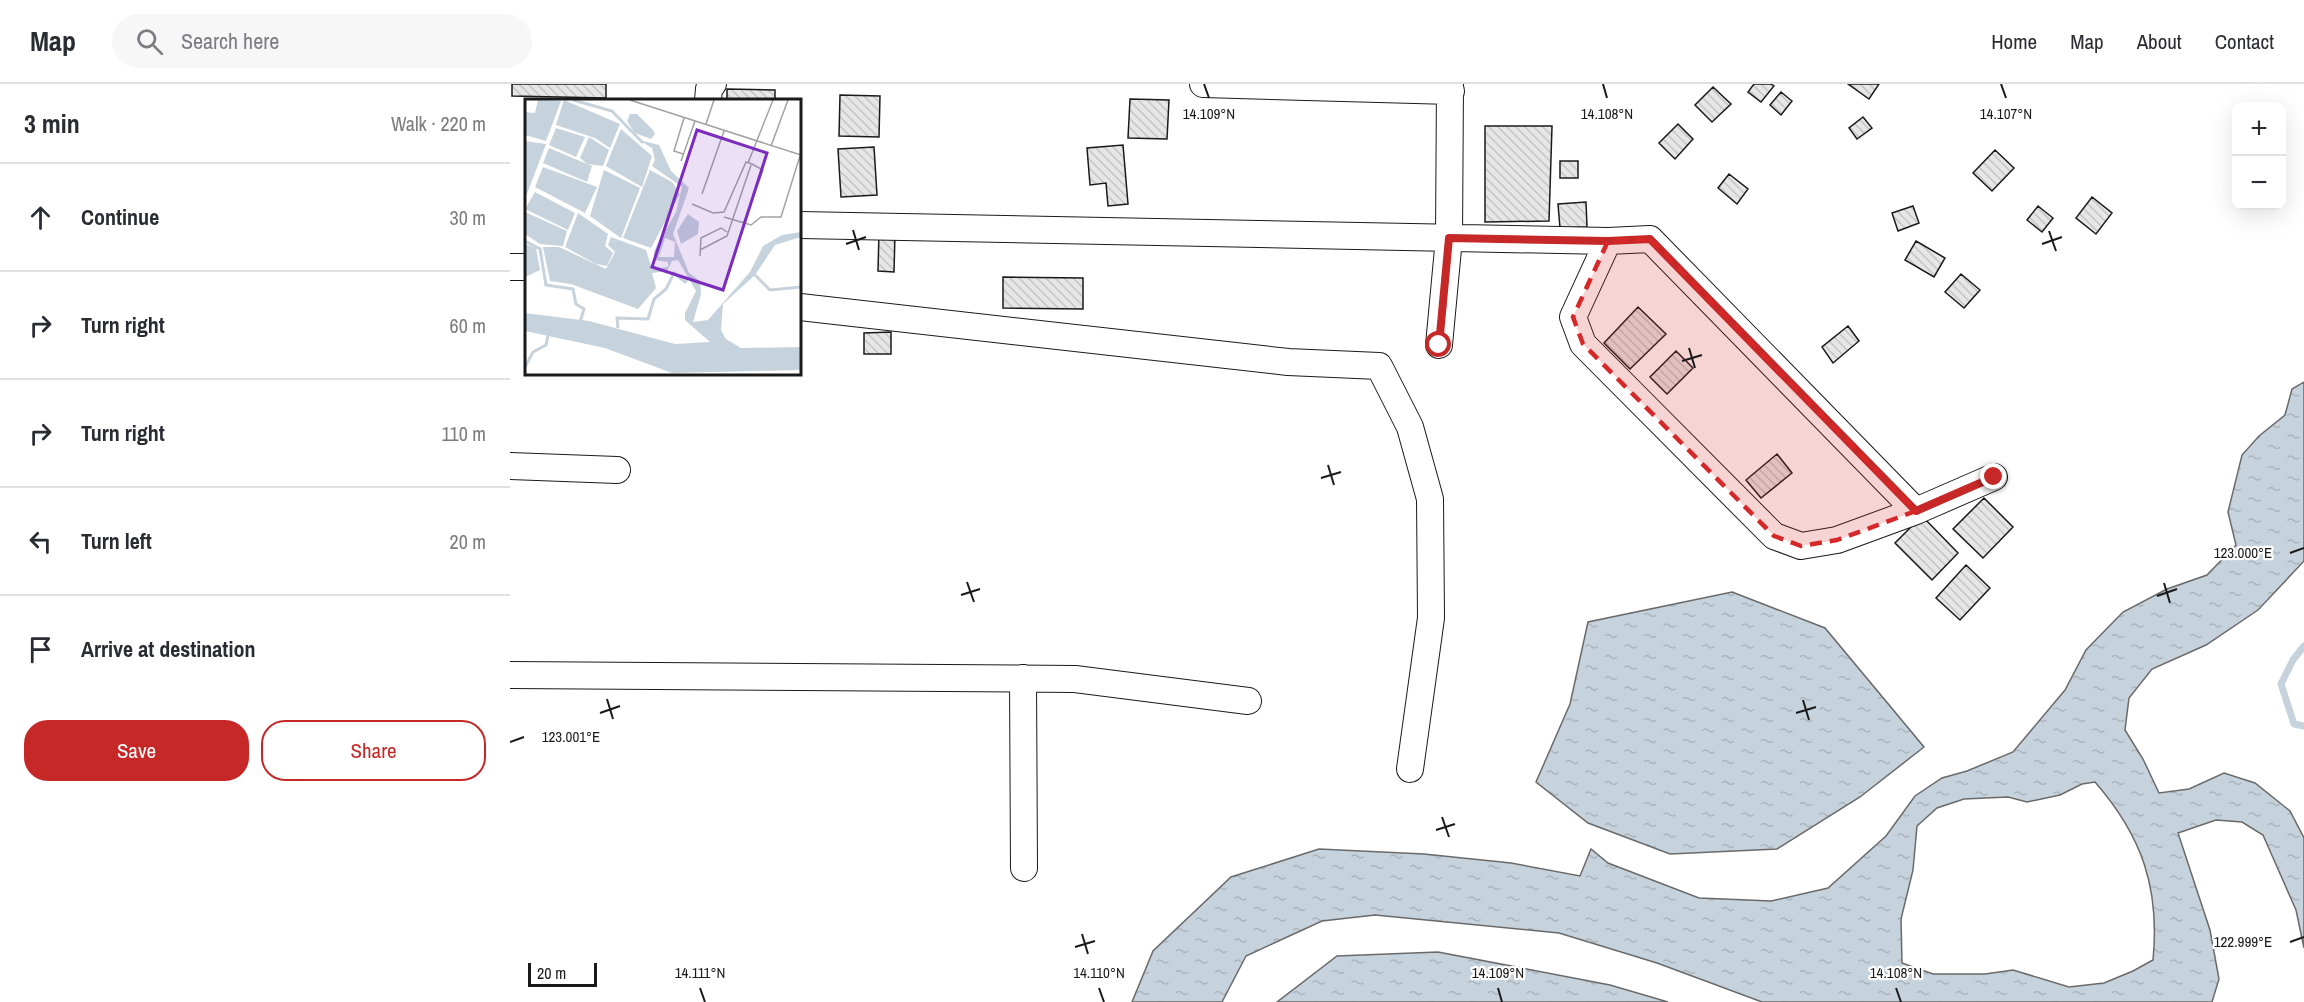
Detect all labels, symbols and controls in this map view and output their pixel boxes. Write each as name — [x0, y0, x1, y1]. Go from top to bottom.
search box — [112, 14, 532, 68]
text: Map — [30, 22, 76, 60]
icon: search — [133, 25, 166, 58]
text: Search here — [181, 26, 279, 56]
text: Home — [1991, 27, 2037, 56]
text: Map — [2070, 27, 2104, 56]
text: About — [2137, 27, 2182, 56]
text: Contact — [2215, 27, 2274, 56]
inset map — [525, 99, 801, 375]
map controls — [2232, 102, 2286, 210]
button: + — [2232, 102, 2286, 156]
text: 14.109°N — [1183, 103, 1235, 124]
text: 14.108°N — [1581, 103, 1633, 124]
text: 14.107°N — [1980, 103, 2032, 124]
text: 3 min — [24, 106, 80, 141]
text: Walk · 220 m — [391, 110, 486, 137]
button: − — [2232, 156, 2286, 210]
icon: ahead — [24, 201, 57, 234]
text: Continue — [81, 202, 159, 232]
text: 30 m — [450, 204, 486, 231]
icon: right — [24, 309, 57, 342]
text: Turn right — [81, 310, 165, 340]
text: 60 m — [450, 312, 486, 339]
route start — [1425, 331, 1451, 357]
icon: right — [24, 417, 57, 450]
text: Turn right — [81, 418, 165, 448]
text: 110 m — [442, 420, 486, 447]
route end — [1980, 463, 2006, 489]
icon: left — [24, 525, 57, 558]
text: Turn left — [81, 526, 152, 556]
text: 20 m — [450, 528, 486, 555]
text: 123.000°E — [2214, 542, 2272, 563]
icon: arrive — [24, 633, 57, 666]
text: Arrive at destination — [81, 634, 255, 664]
button: Save — [24, 720, 249, 781]
button: Share — [261, 720, 486, 781]
text: 123.001°E — [542, 726, 600, 747]
text: 122.999°E — [2214, 931, 2272, 952]
scale bar — [528, 960, 597, 988]
text: 20 m — [537, 962, 566, 984]
text: 14.111°N — [675, 962, 725, 983]
text: 14.110°N — [1073, 962, 1125, 983]
text: 14.109°N — [1472, 962, 1524, 983]
text: 14.108°N — [1870, 962, 1922, 983]

